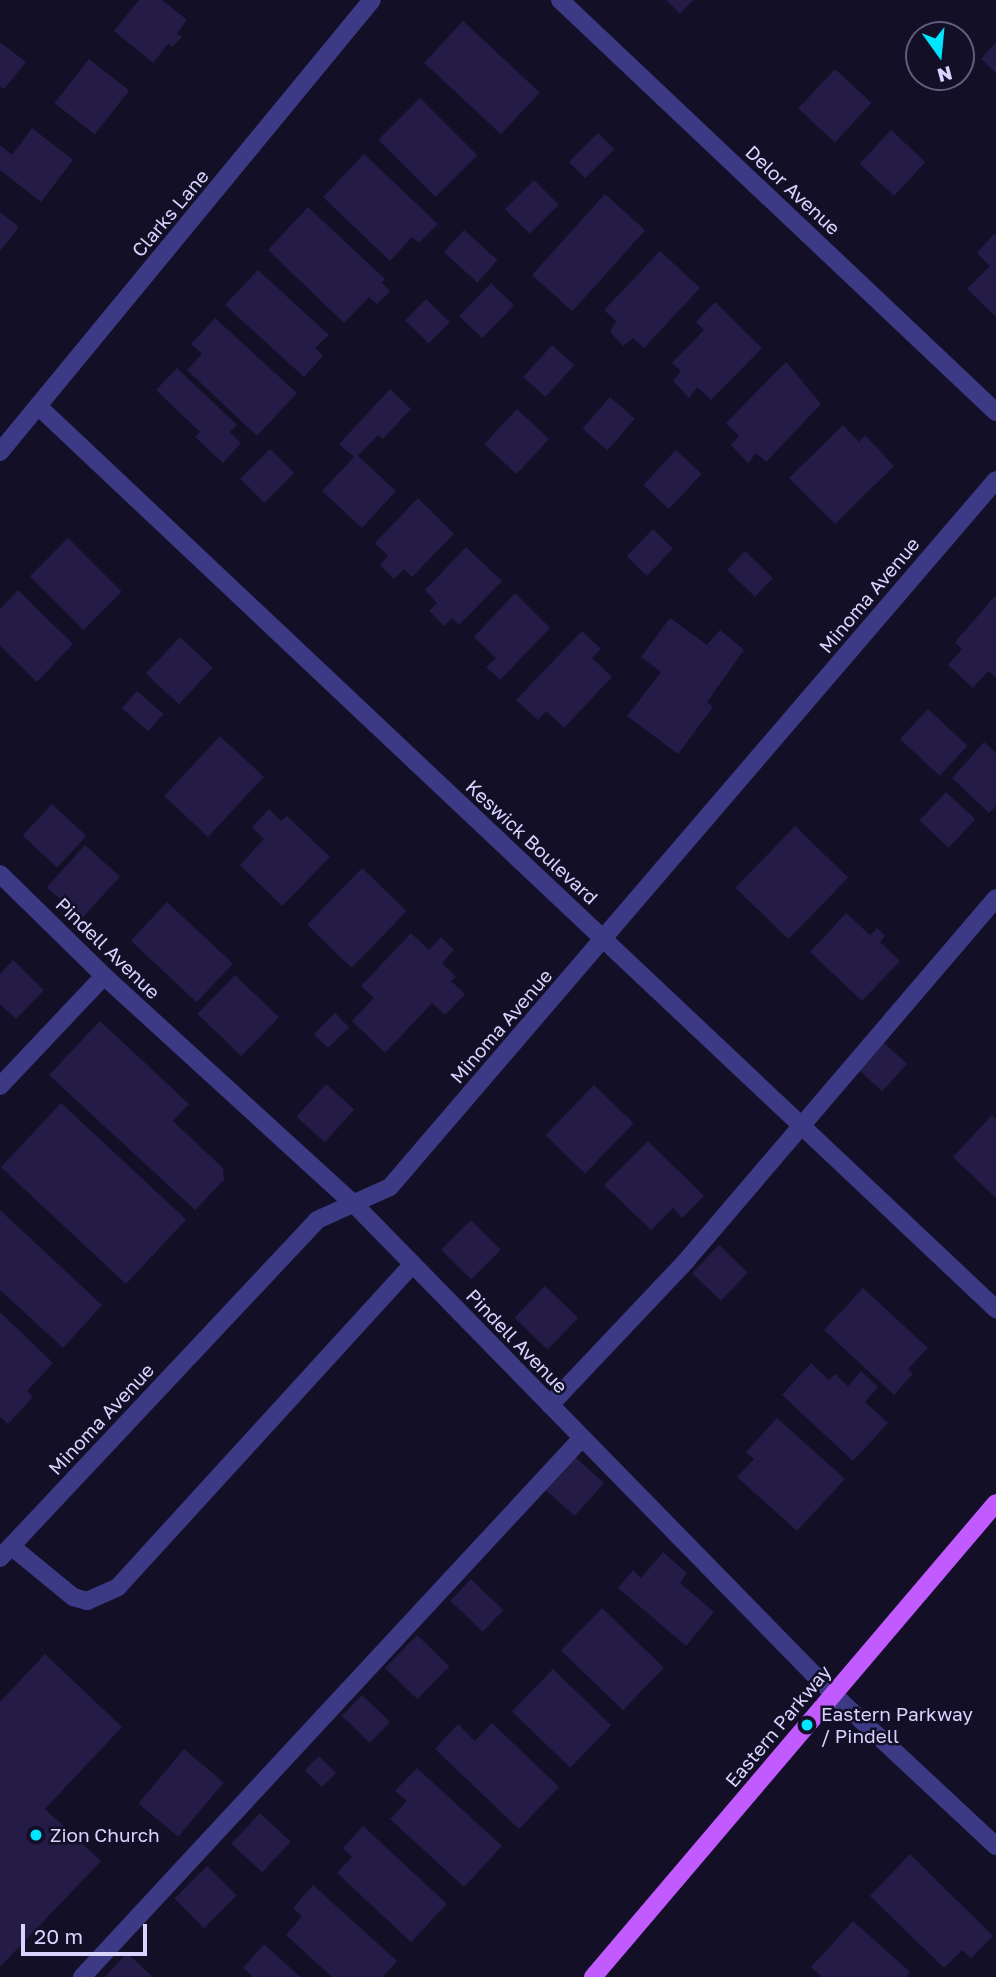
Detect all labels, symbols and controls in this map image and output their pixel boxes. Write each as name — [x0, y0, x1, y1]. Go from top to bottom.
north arrow — [905, 21, 975, 91]
text: N — [935, 62, 955, 88]
street label: Delor Avenue — [741, 140, 845, 240]
street label: Clarks Lane — [127, 165, 213, 261]
street label: Minoma Avenue — [814, 533, 924, 657]
street label: Keswick Boulevard — [461, 775, 603, 909]
street label: Pindell Avenue — [51, 893, 165, 1003]
street label: Minoma Avenue — [445, 964, 557, 1088]
street label: Pindell Avenue — [462, 1284, 572, 1398]
street label: Minoma Avenue — [44, 1359, 158, 1479]
street label: Eastern Parkway — [720, 1660, 836, 1792]
place label: Eastern Parkway / Pindell — [821, 1703, 973, 1747]
marker: Eastern Parkway / Pindell — [799, 1717, 815, 1733]
place label: Zion Church — [50, 1824, 160, 1846]
marker: Zion Church — [28, 1827, 44, 1843]
scale bar — [24, 1910, 150, 1954]
text: 20 m — [34, 1923, 83, 1949]

